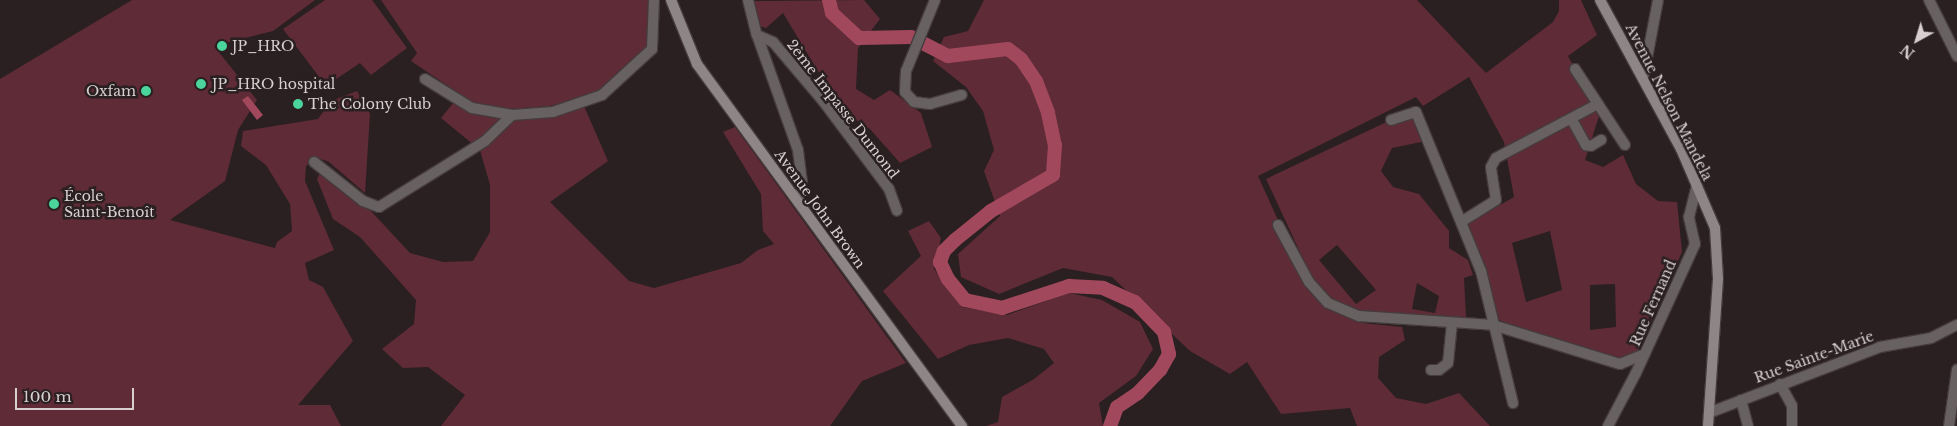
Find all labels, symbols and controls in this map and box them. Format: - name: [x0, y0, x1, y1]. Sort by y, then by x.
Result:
- north arrow: [1892, 15, 1942, 65]
- street label: Avenue Nelson Mandela: [1622, 21, 1716, 183]
- street label: 2ème Impasse Dumond: [784, 36, 902, 182]
- place label: JP_HRO: [232, 38, 294, 54]
- marker: JP_HRO: [216, 40, 228, 52]
- text: N: [1897, 41, 1918, 63]
- place label: JP_HRO hospital: [212, 76, 335, 92]
- marker: JP_HRO hospital: [194, 77, 208, 91]
- place label: Oxfam: [86, 83, 136, 99]
- marker: Oxfam: [140, 85, 152, 97]
- place label: The Colony Club: [308, 96, 432, 112]
- marker: The Colony Club: [292, 98, 304, 110]
- street label: Avenue John Brown: [771, 146, 869, 272]
- place label: École Saint-Benoît: [64, 188, 154, 220]
- marker: École Saint-Benoît: [48, 198, 60, 210]
- street label: Rue Fernand: [1627, 257, 1679, 349]
- street label: Rue Sainte-Marie: [1752, 328, 1876, 386]
- scale bar: [18, 378, 136, 410]
- text: 100 m: [23, 387, 72, 406]

